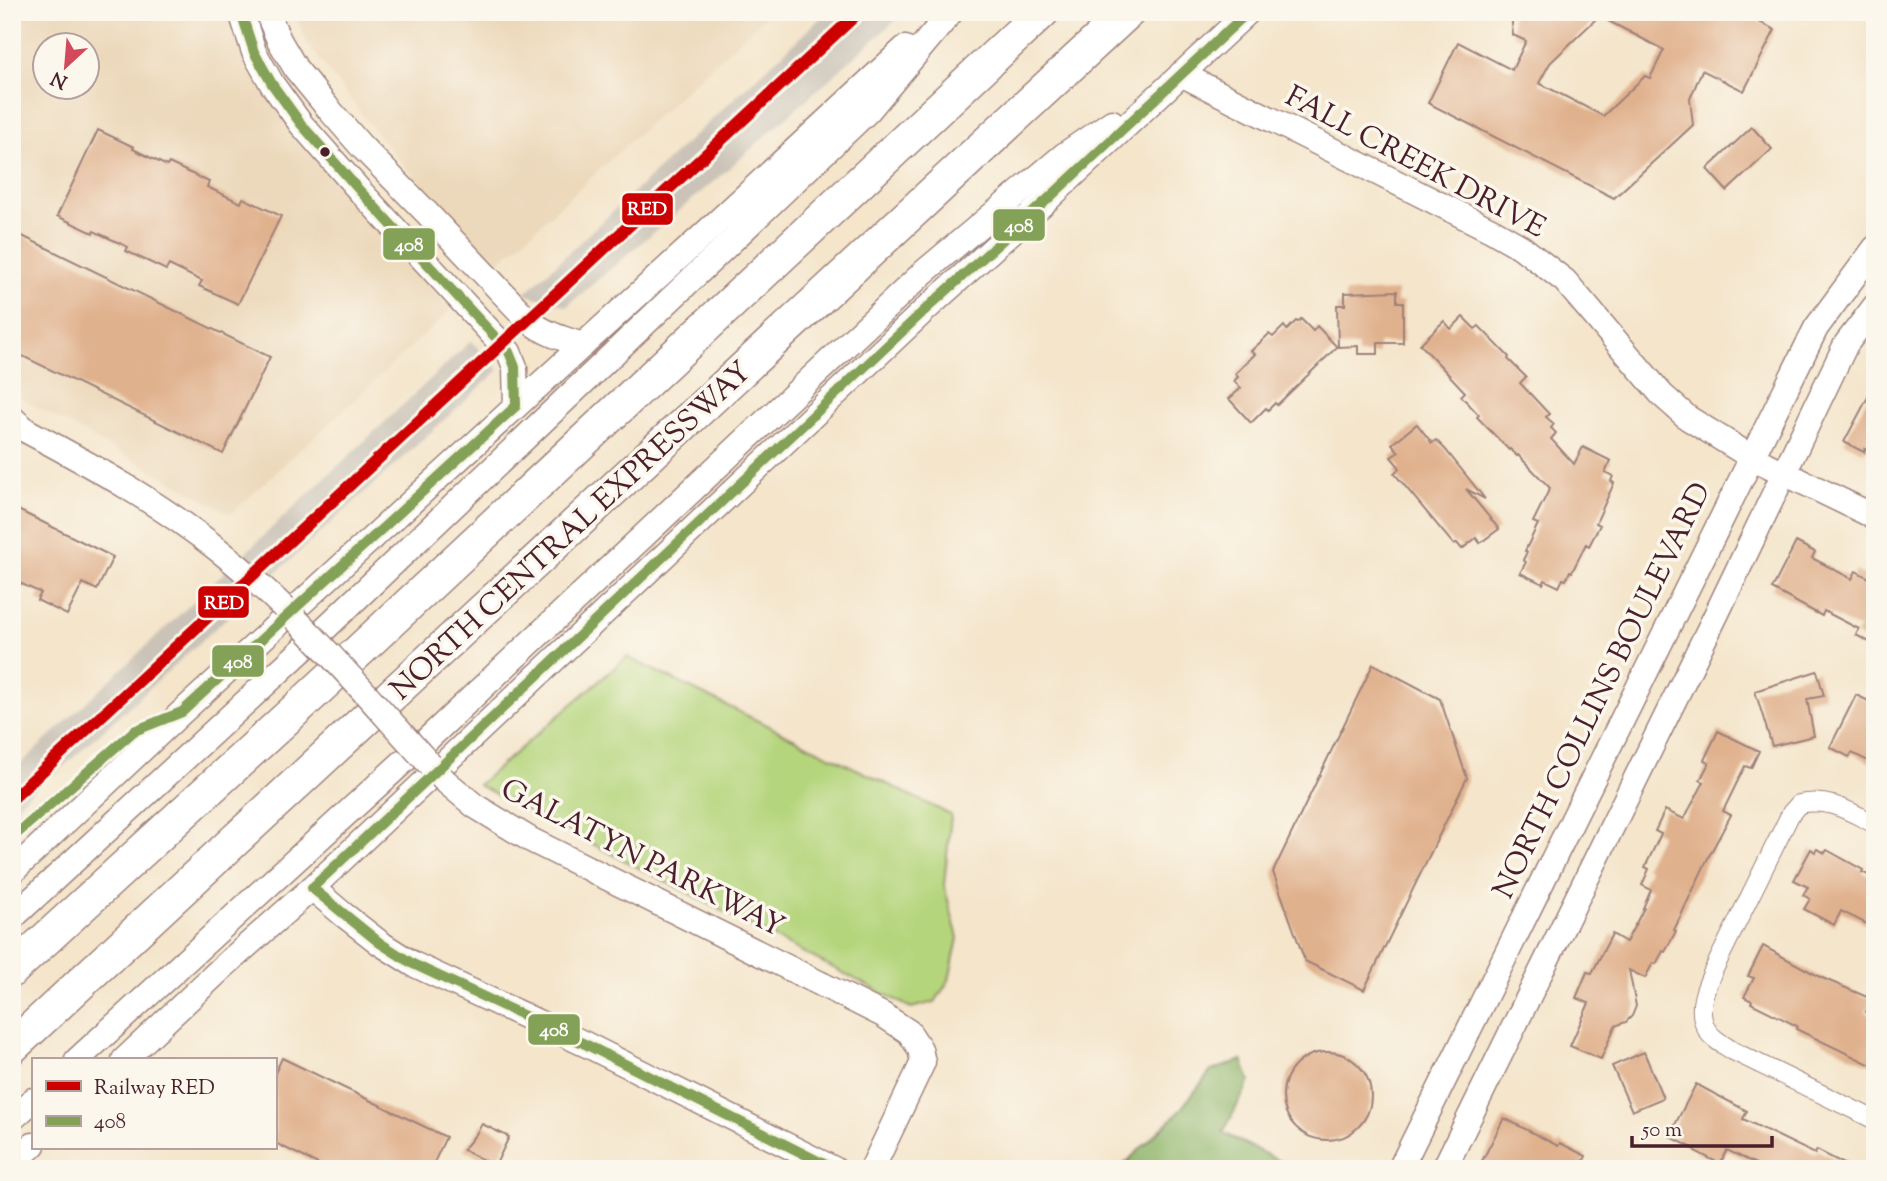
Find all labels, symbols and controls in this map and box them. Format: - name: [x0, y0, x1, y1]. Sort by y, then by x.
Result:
- north arrow: [32, 32, 102, 102]
- text: N: [47, 64, 72, 94]
- street label: FALL CREEK DRIVE: [1277, 76, 1553, 250]
- unlabelled marker: [318, 145, 332, 159]
- line badge: RED: [621, 192, 674, 226]
- text: RED: [627, 197, 667, 224]
- line badge: 408: [992, 208, 1046, 242]
- text: 408: [1004, 214, 1034, 241]
- line badge: 408: [382, 227, 436, 261]
- text: 408: [394, 233, 424, 260]
- street label: NORTH CENTRAL EXPRESSWAY: [381, 352, 762, 711]
- street label: NORTH COLLINS BOULEVARD: [1483, 476, 1723, 907]
- line badge: RED: [197, 585, 250, 619]
- text: RED: [204, 591, 244, 618]
- line badge: 408: [211, 644, 265, 678]
- text: 408: [223, 650, 253, 677]
- street label: GALATYN PARKWAY: [493, 769, 791, 949]
- line badge: 408: [527, 1013, 581, 1046]
- text: 408: [539, 1018, 569, 1045]
- legend: [32, 1058, 276, 1150]
- text: Railway RED: [94, 1074, 215, 1104]
- scale bar: [1632, 1104, 1772, 1148]
- text: 408: [94, 1108, 126, 1138]
- text: 50 m: [1641, 1116, 1682, 1146]

